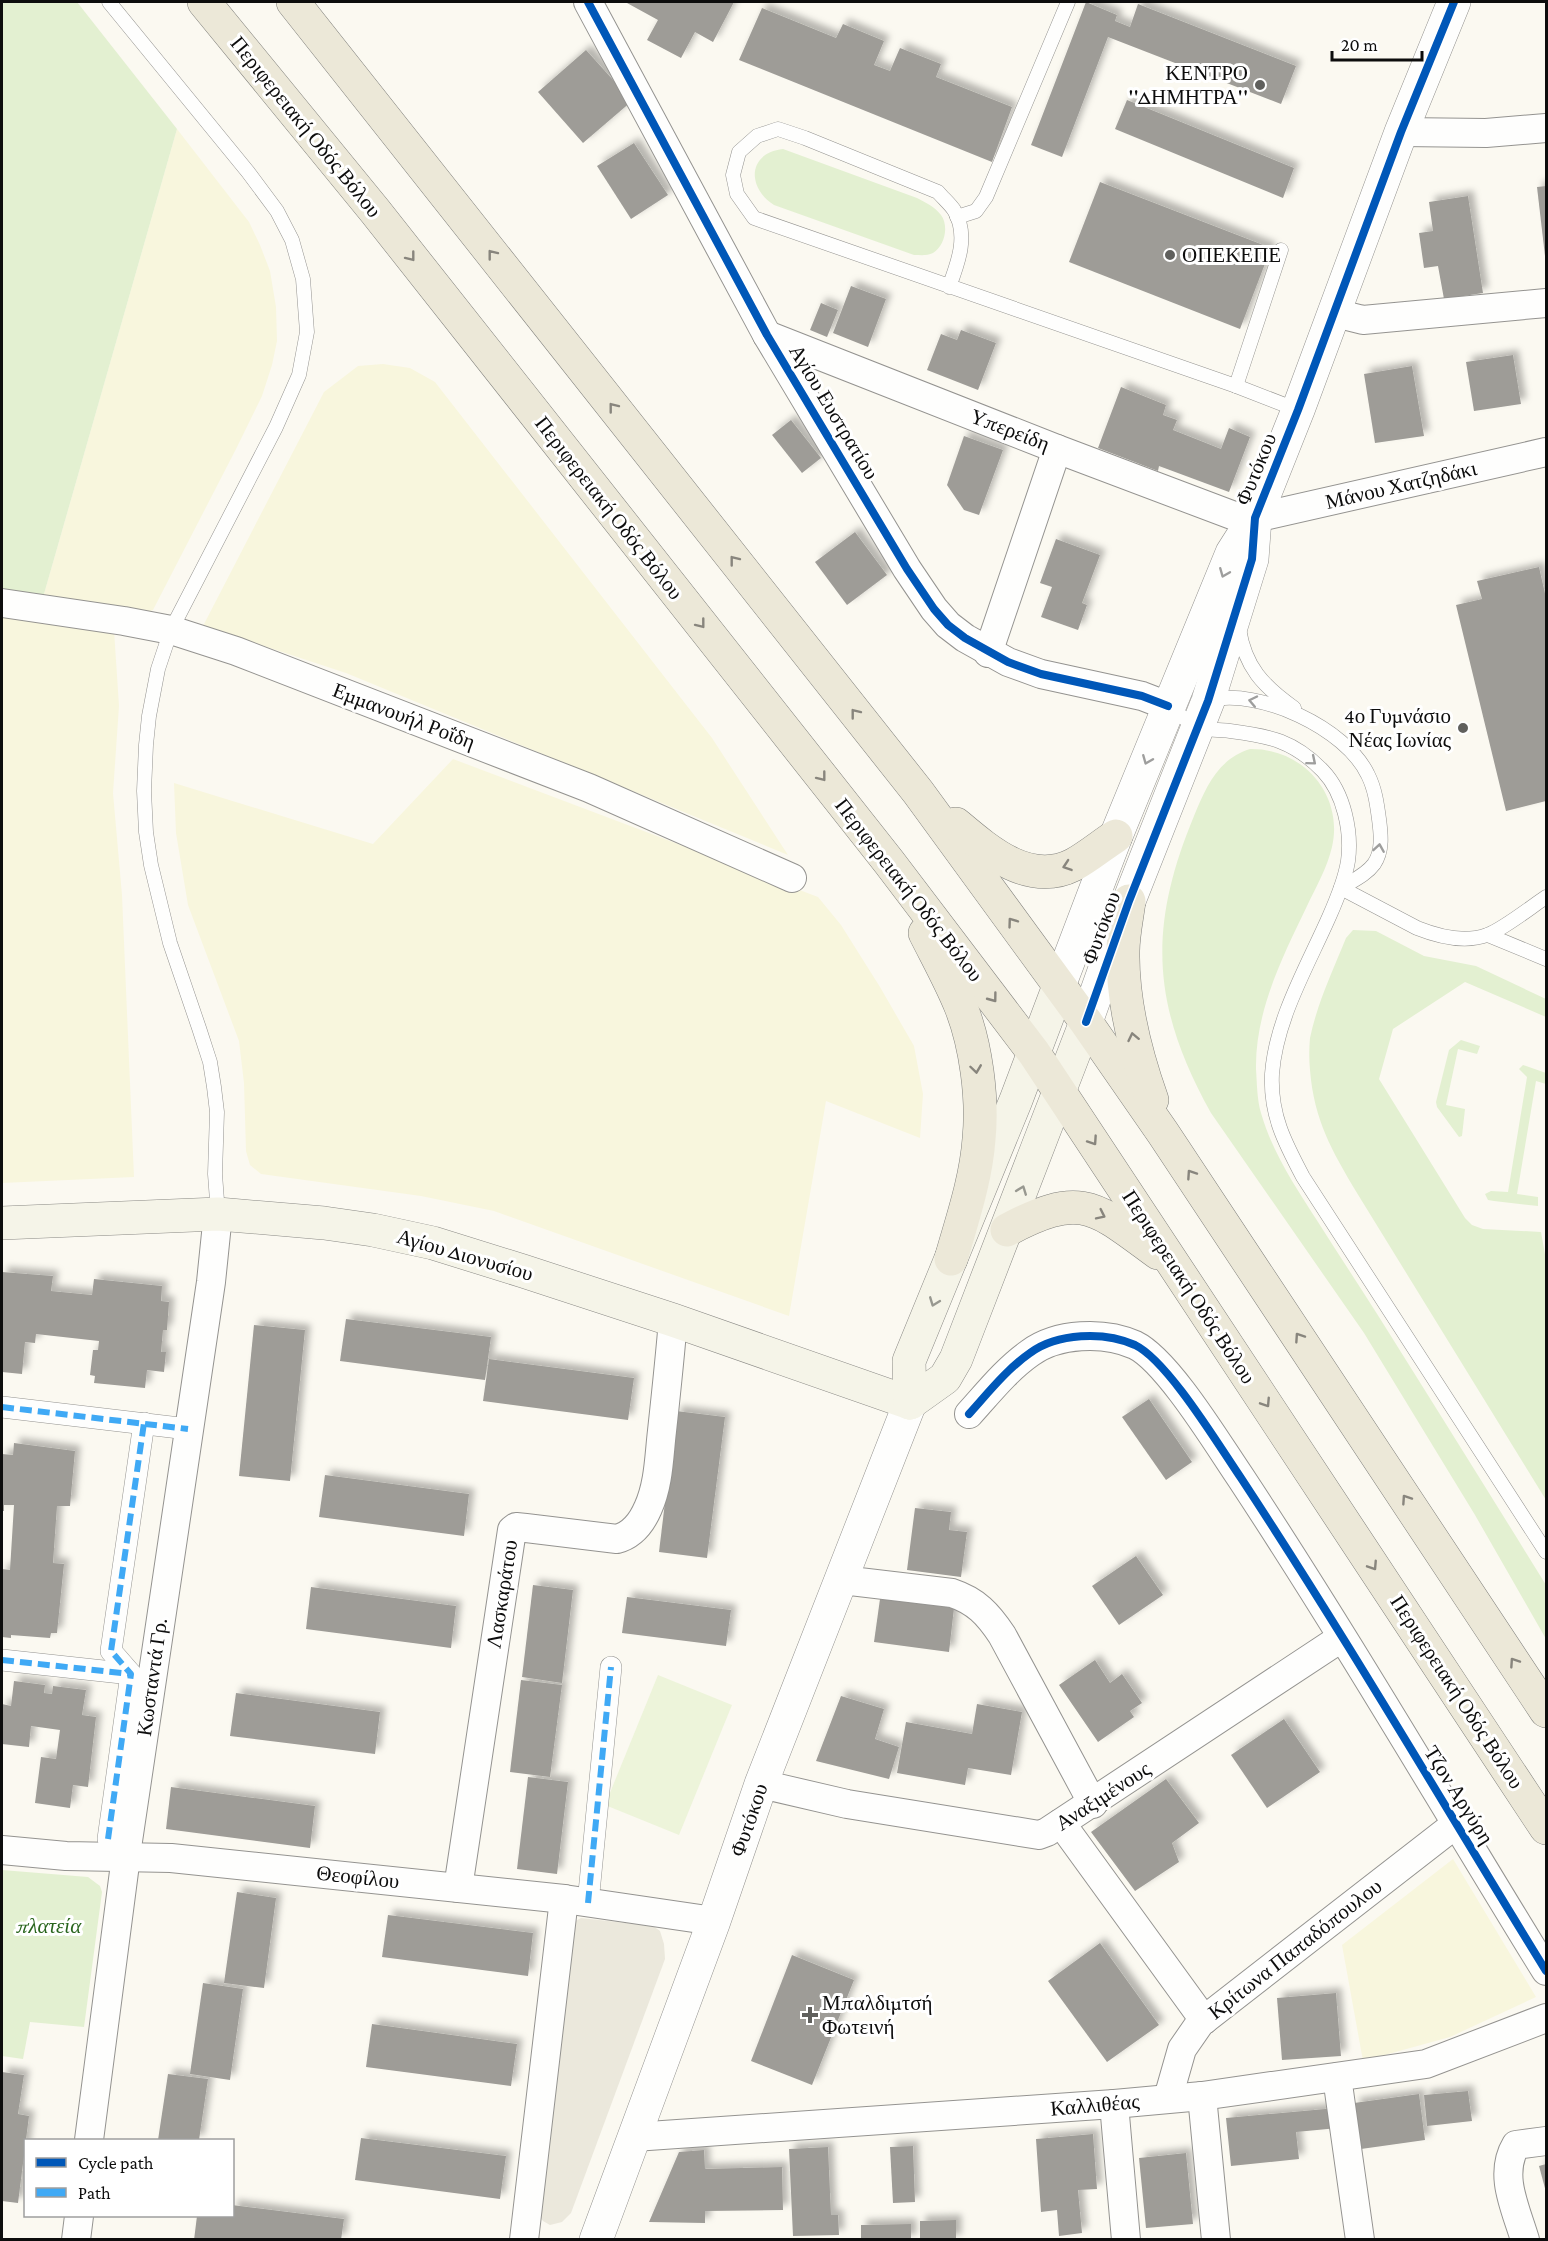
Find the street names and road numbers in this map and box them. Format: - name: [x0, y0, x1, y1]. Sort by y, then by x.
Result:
- street label: Περιφερειακή Οδός Βόλου: [226, 32, 386, 222]
- street label: Αγίου Ευστρατίου: [784, 340, 884, 484]
- street label: Υπερείδη: [967, 404, 1053, 456]
- street label: Περιφερειακή Οδός Βόλου: [530, 412, 688, 604]
- street label: Φυτόκου: [1231, 429, 1281, 509]
- street label: Μάνου Χατζηδάκι: [1323, 456, 1479, 514]
- street label: Εμμανουήλ Ροΐδη: [329, 678, 479, 754]
- street label: Περιφερειακή Οδός Βόλου: [830, 794, 988, 986]
- street label: Φυτόκου: [1077, 888, 1125, 968]
- street label: Περιφερειακή Οδός Βόλου: [1117, 1186, 1261, 1388]
- street label: Αγίου Διονυσίου: [394, 1224, 536, 1286]
- street label: Λασκαράτου: [482, 1538, 522, 1650]
- street label: Περιφερειακή Οδός Βόλου: [1385, 1591, 1529, 1793]
- street label: Κωσταντά Γρ.: [132, 1616, 172, 1738]
- street label: Τζον Αργύρη: [1419, 1741, 1499, 1849]
- street label: Αναξιμένους: [1051, 1756, 1155, 1835]
- street label: Φυτόκου: [725, 1780, 773, 1860]
- street label: Θεοφίλου: [315, 1861, 401, 1893]
- street label: Κρίτωνα Παπαδόπουλου: [1203, 1874, 1387, 2024]
- street label: Καλλιθέας: [1049, 2089, 1141, 2121]

